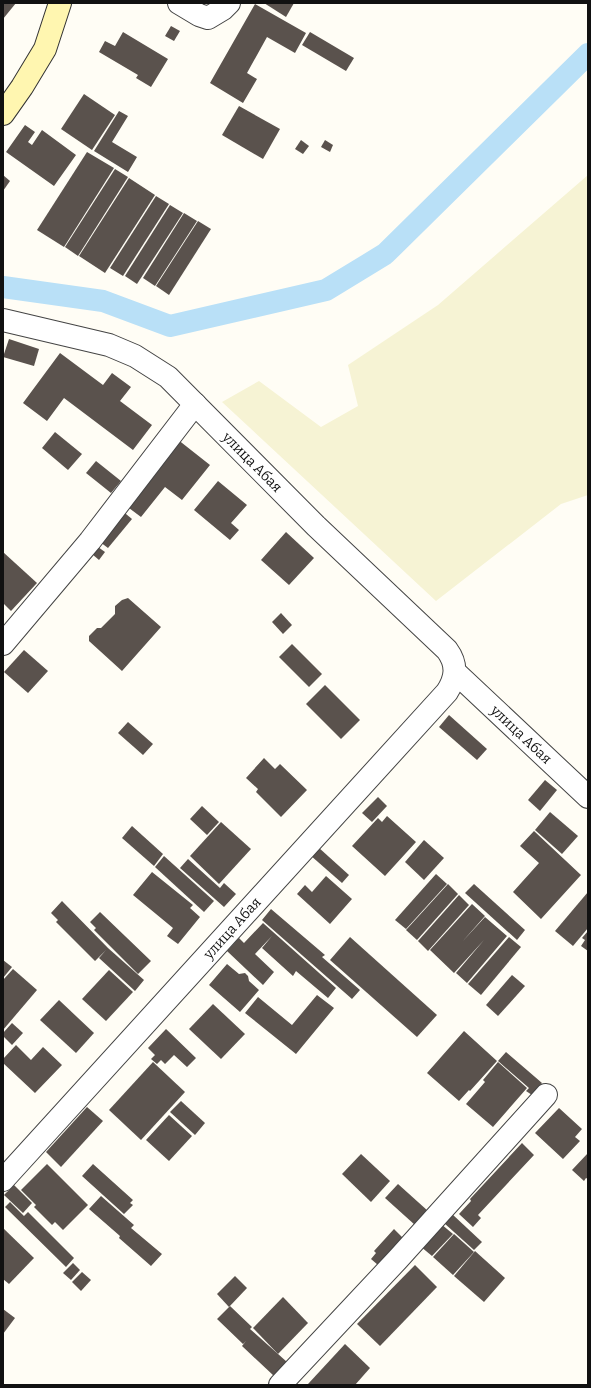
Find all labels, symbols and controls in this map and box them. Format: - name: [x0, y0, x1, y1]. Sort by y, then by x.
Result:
- street label: улица Абая: [218, 428, 286, 496]
- street label: улица Абая: [486, 701, 555, 768]
- street label: улица Абая: [200, 894, 265, 963]

